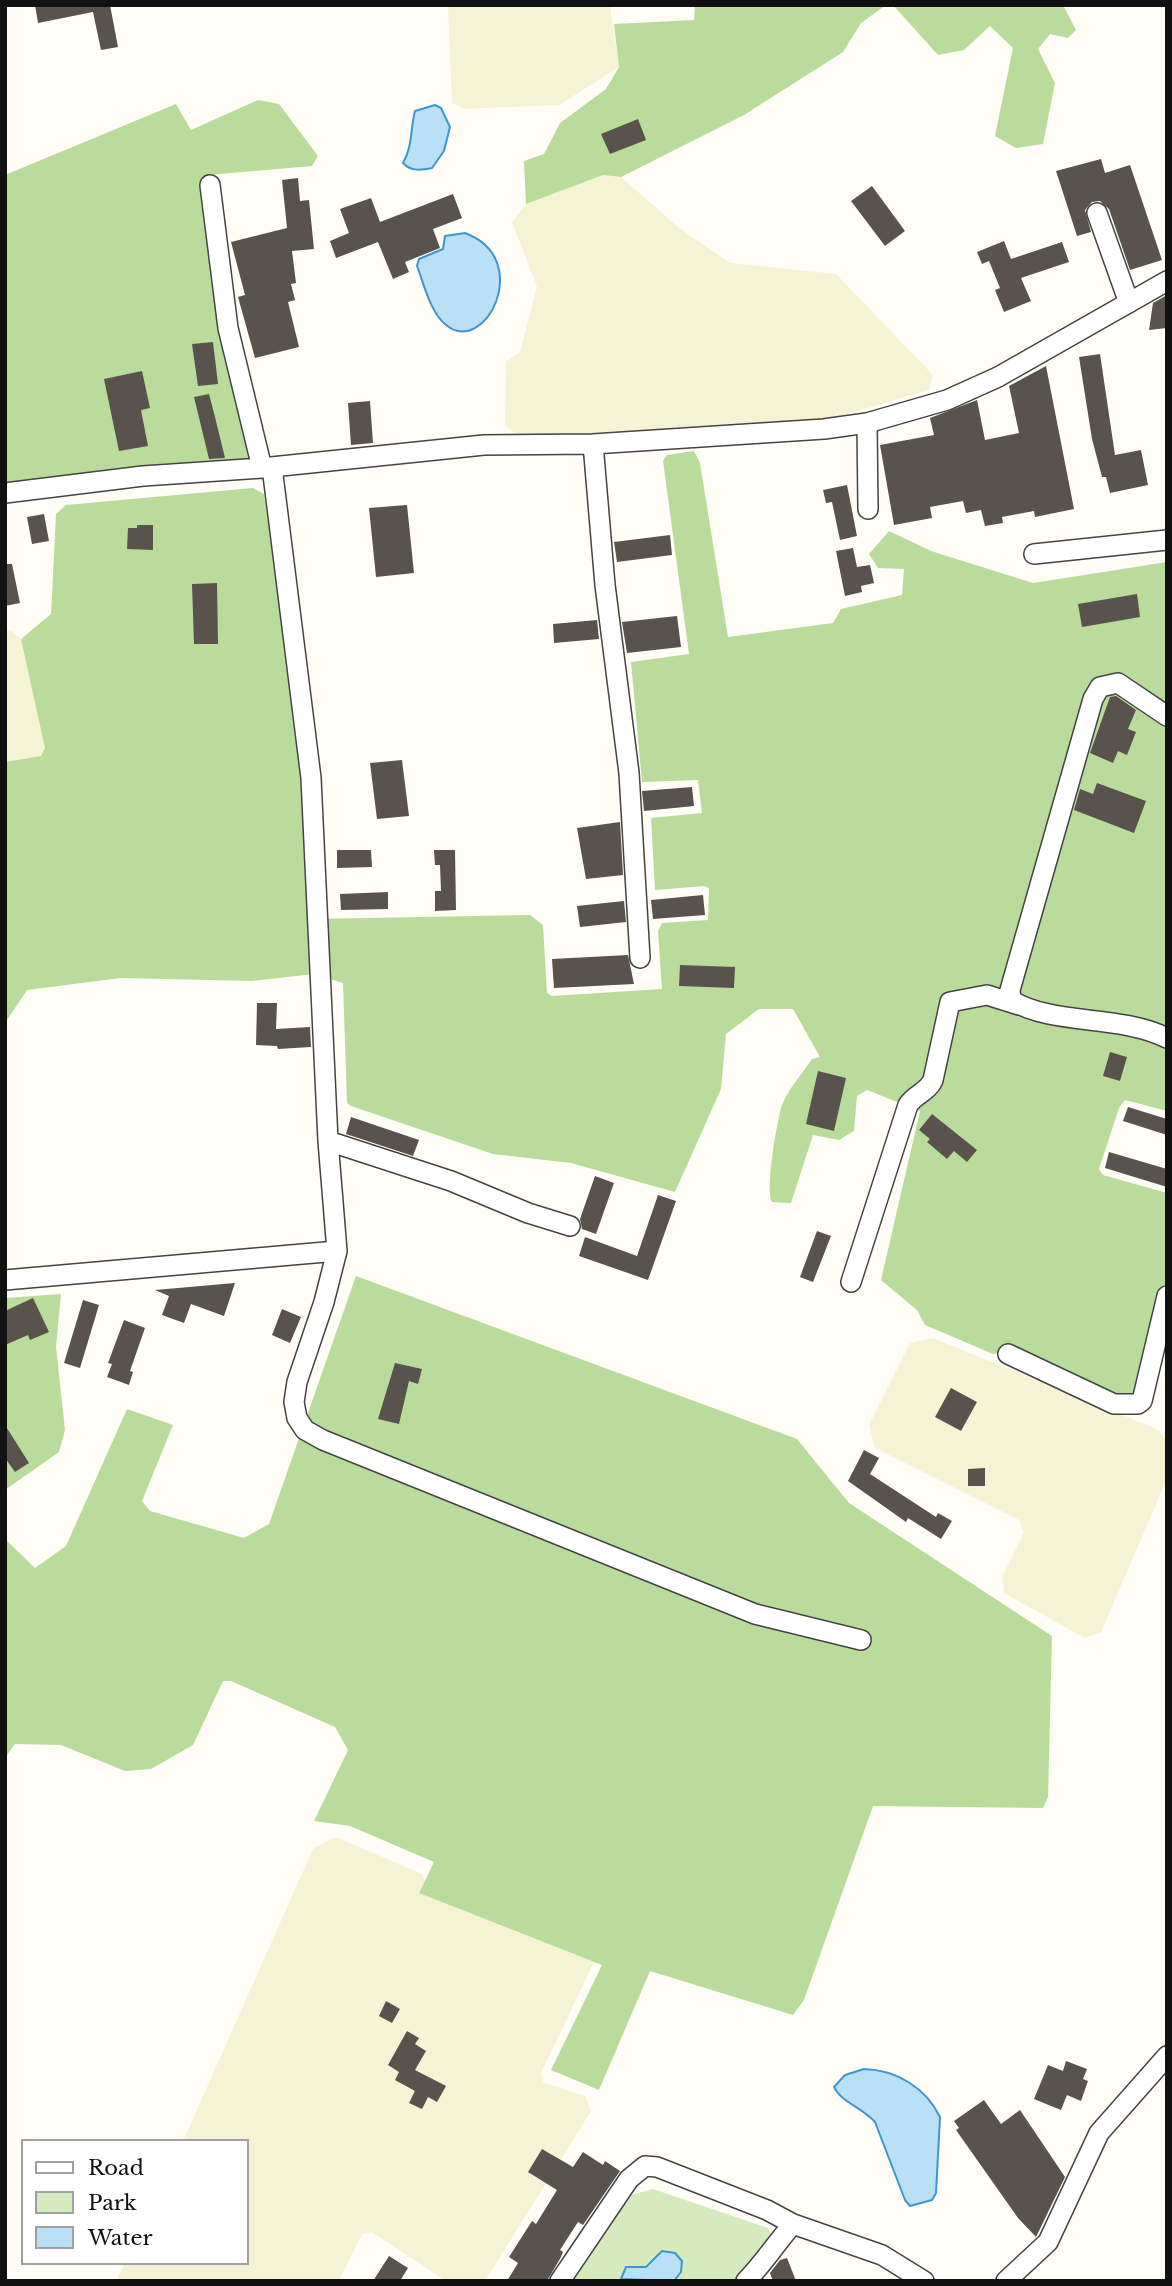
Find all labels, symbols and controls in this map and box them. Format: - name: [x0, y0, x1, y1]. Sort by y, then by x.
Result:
- legend: [21, 2139, 248, 2265]
- text: Road: [88, 2155, 144, 2181]
- text: Park: [88, 2190, 137, 2216]
- text: Water: [88, 2225, 152, 2251]

